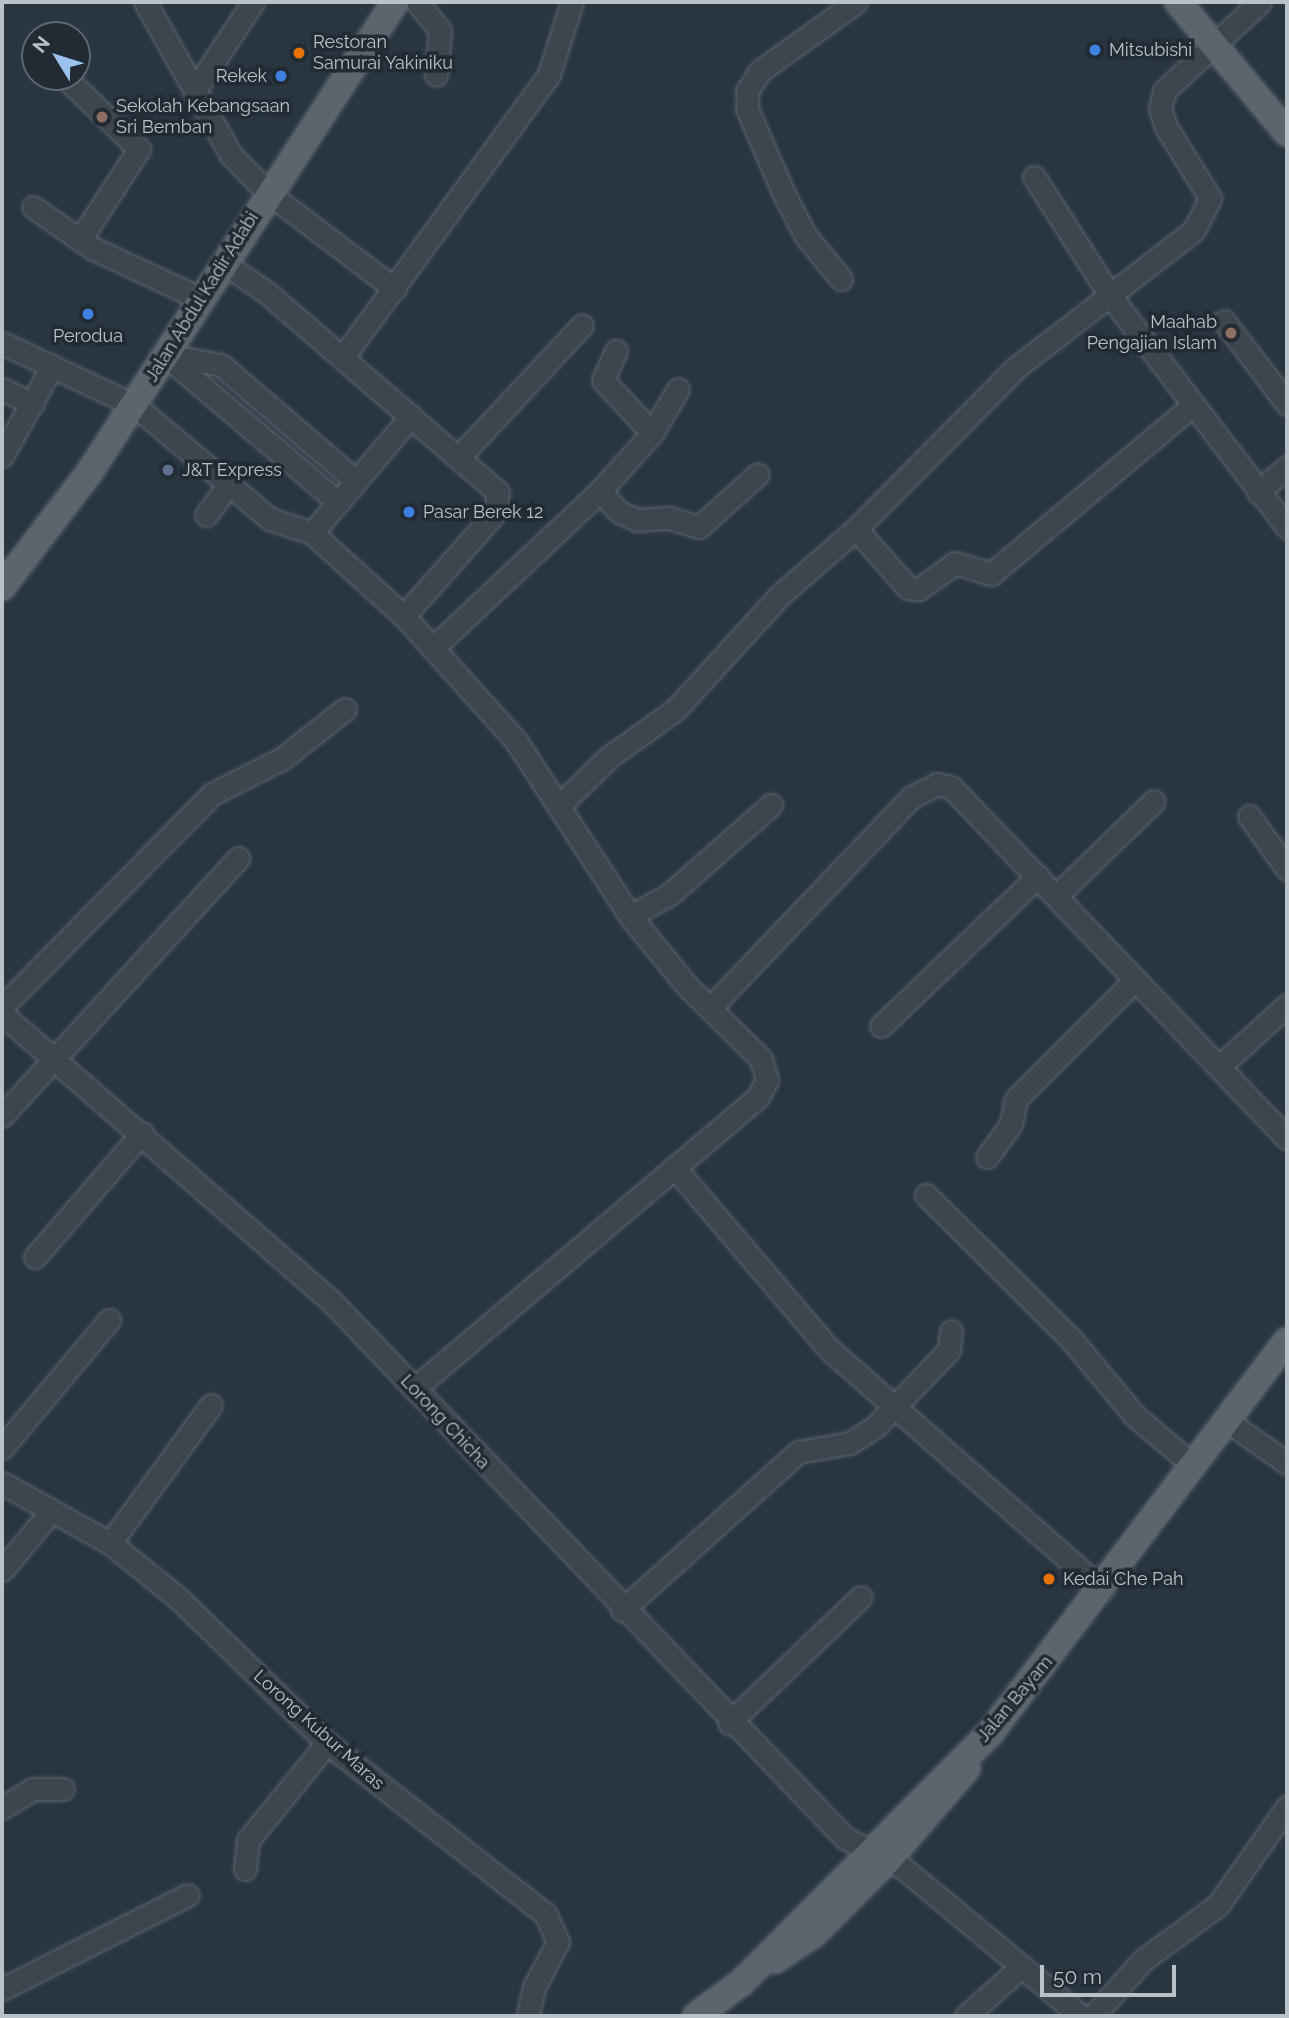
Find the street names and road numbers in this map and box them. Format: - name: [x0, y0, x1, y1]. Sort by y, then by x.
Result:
- street label: Jalan Abdul Kadir Adabi: [140, 207, 264, 387]
- street label: Lorong Chicha: [396, 1370, 494, 1474]
- street label: Jalan Bayam: [973, 1652, 1057, 1746]
- street label: Lorong Kubur Maras: [249, 1665, 389, 1795]

